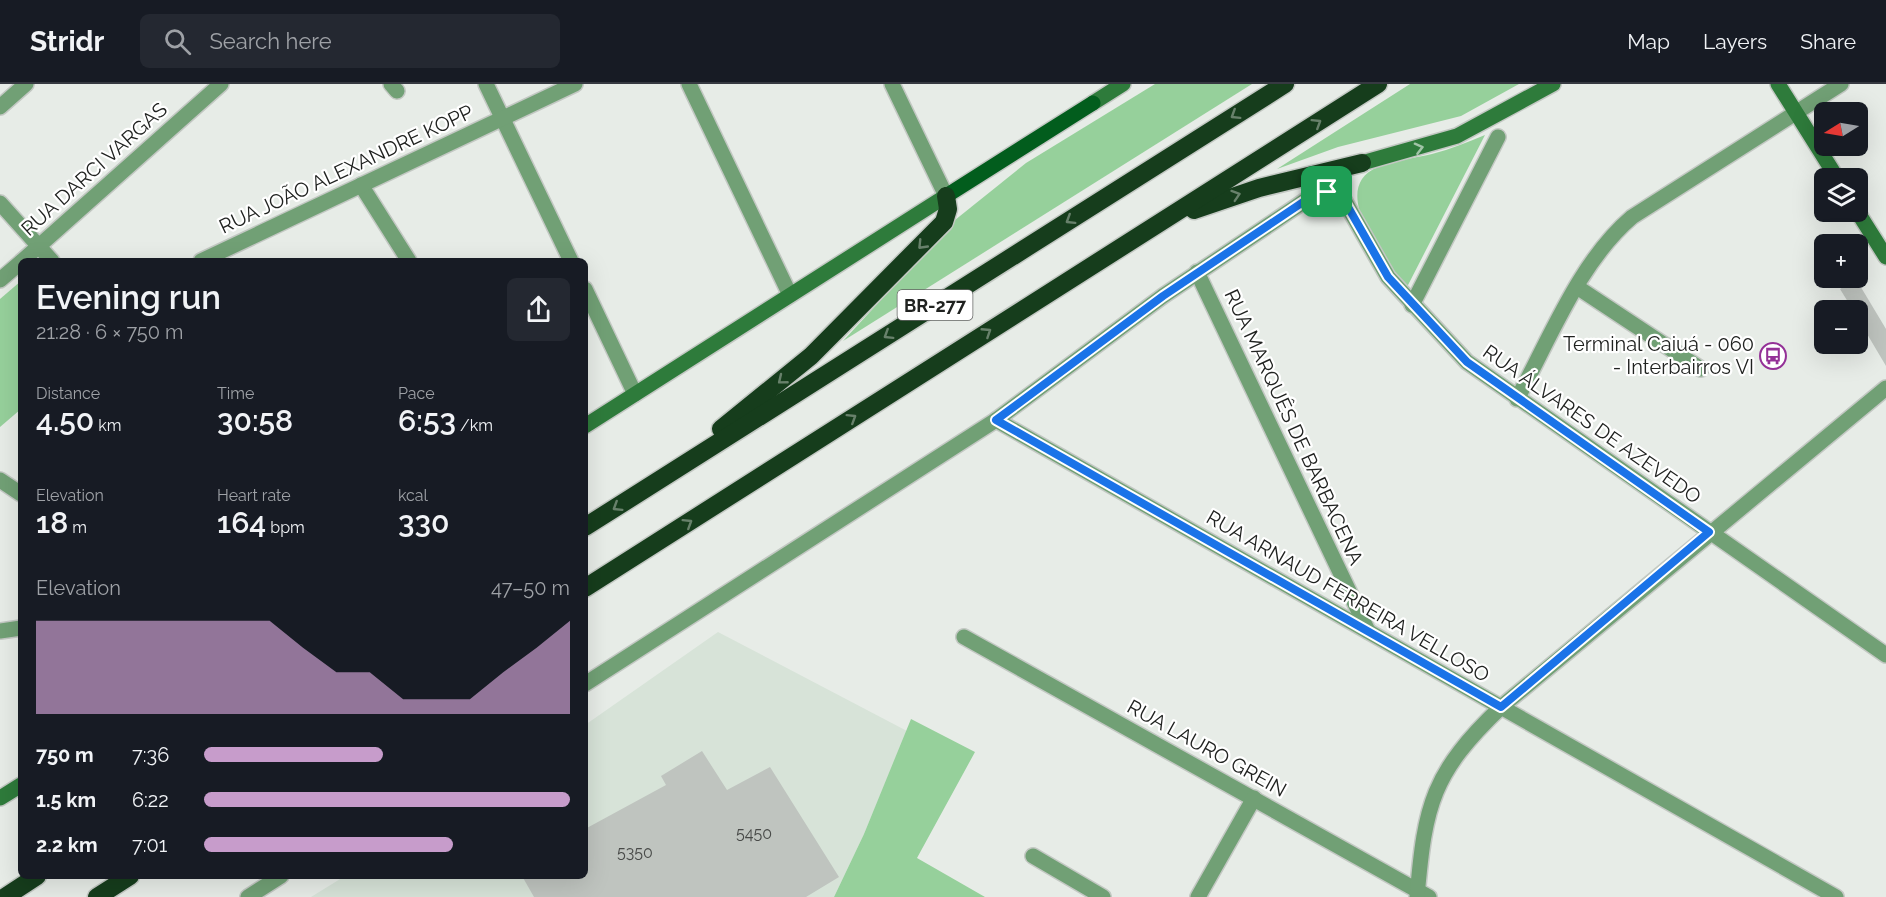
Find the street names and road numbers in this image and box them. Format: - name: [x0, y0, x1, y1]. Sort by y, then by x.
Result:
- street label: RUA DARCI VARGAS: [16, 97, 172, 241]
- street label: RUA JOÃO ALEXANDRE KOPP: [215, 100, 477, 238]
- street label: RUA MARQUÊS DE BARBACENA: [1219, 285, 1369, 569]
- road number: BR-277: [898, 290, 972, 320]
- street label: RUA ÁLVARES DE AZEVEDO: [1478, 339, 1706, 509]
- street label: RUA ARNAUD FERREIRA VELLOSO: [1202, 505, 1494, 687]
- street label: RUA LAURO GREIN: [1123, 694, 1291, 802]

